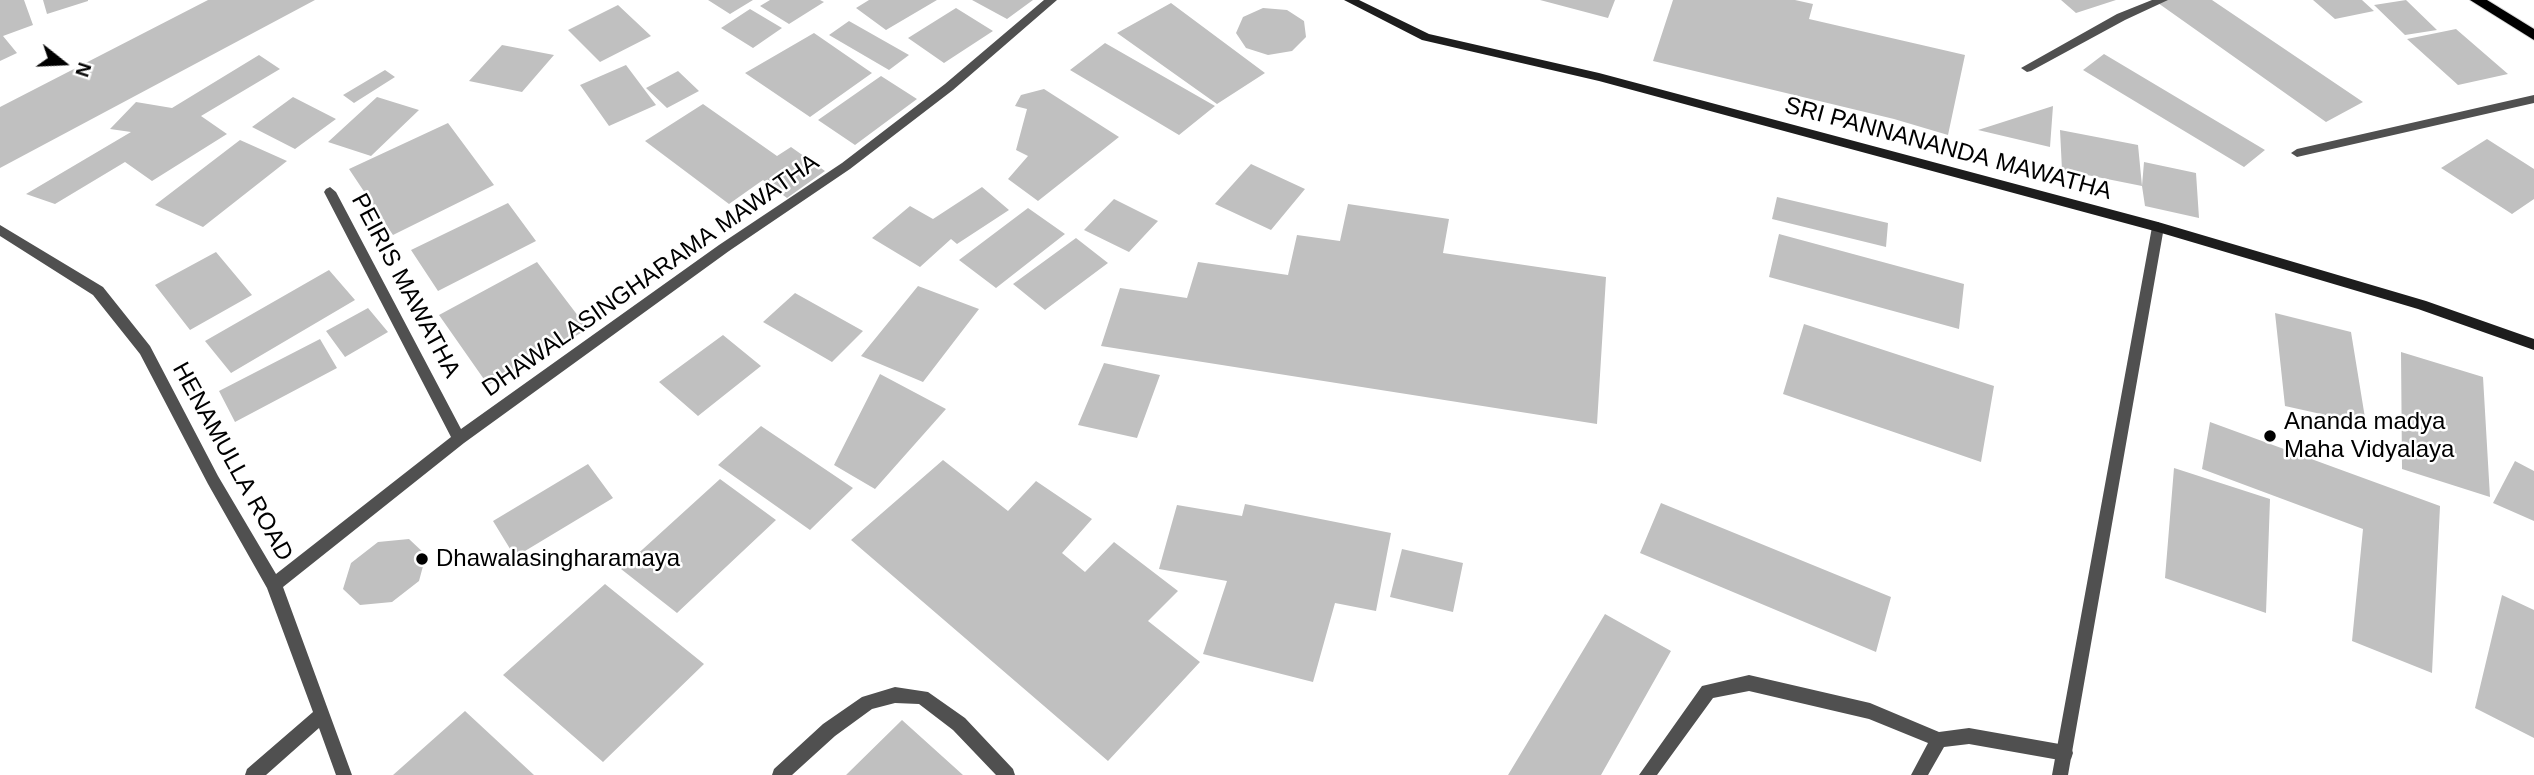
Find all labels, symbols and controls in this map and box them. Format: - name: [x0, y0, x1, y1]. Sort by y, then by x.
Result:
- north arrow: [28, 28, 98, 98]
- text: N: [71, 60, 96, 79]
- street label: SRI PANNANANDA MAWATHA: [1781, 91, 2115, 207]
- street label: DHAWALASINGHARAMA MAWATHA: [477, 148, 825, 404]
- street label: PEIRIS MAWATHA: [344, 189, 466, 383]
- street label: HENAMULLA ROAD: [165, 358, 299, 566]
- place label: Ananda madya Maha Vidyalaya: [2284, 408, 2454, 464]
- marker: Ananda madya Maha Vidyalaya: [2262, 428, 2278, 444]
- place label: Dhawalasingharamaya: [436, 545, 680, 573]
- marker: Dhawalasingharamaya: [414, 551, 430, 567]

